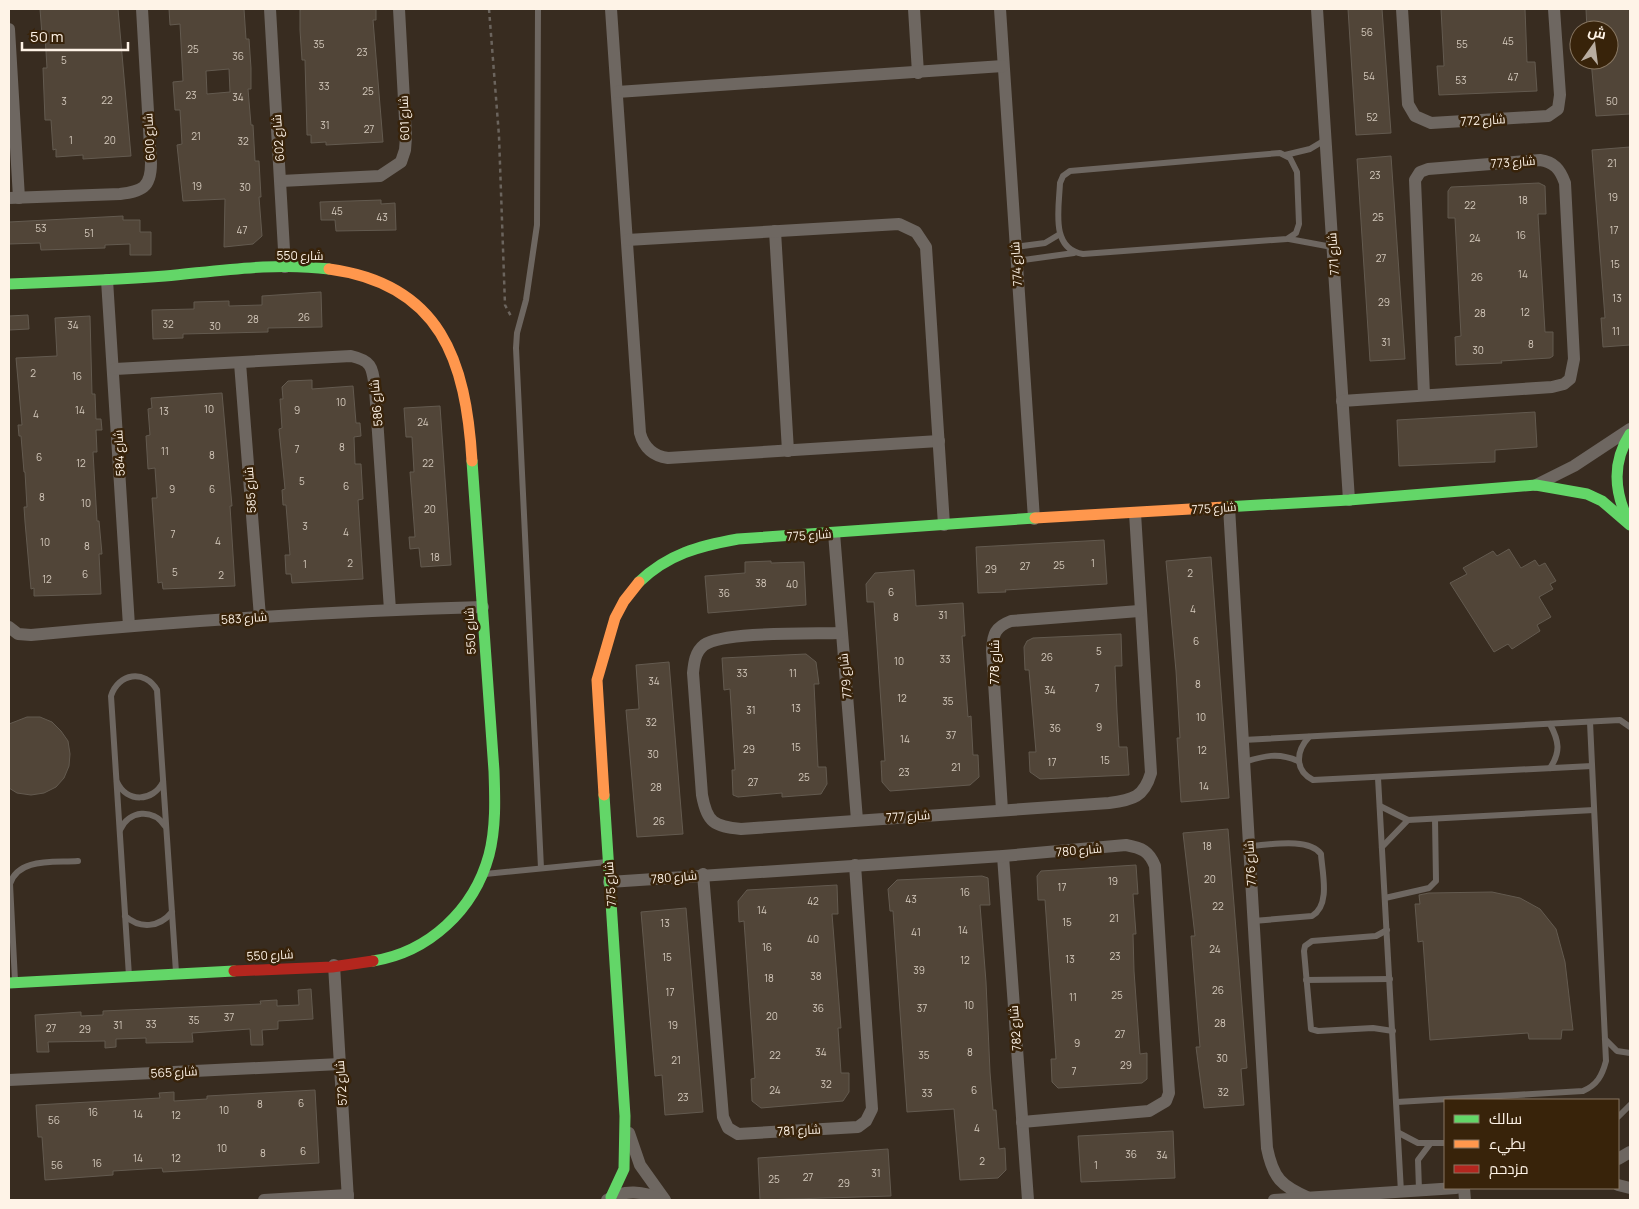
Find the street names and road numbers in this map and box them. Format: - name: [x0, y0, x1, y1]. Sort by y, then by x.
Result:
- street label: شارع 601: [395, 95, 413, 141]
- street label: شارع 772: [1460, 110, 1506, 130]
- street label: شارع 600: [139, 113, 159, 161]
- street label: شارع 602: [268, 114, 288, 162]
- street label: شارع 773: [1490, 152, 1536, 172]
- street label: شارع 771: [1323, 232, 1343, 276]
- street label: شارع 774: [1006, 241, 1026, 287]
- street label: شارع 550: [277, 247, 323, 264]
- street label: شارع 586: [365, 379, 387, 427]
- street label: شارع 584: [109, 429, 129, 477]
- street label: شارع 585: [240, 466, 260, 514]
- street label: شارع 775: [1191, 498, 1237, 518]
- street label: شارع 775: [786, 525, 832, 545]
- street label: شارع 550: [460, 607, 480, 655]
- street label: شارع 583: [220, 608, 268, 628]
- street label: شارع 778: [986, 639, 1003, 685]
- street label: شارع 779: [835, 653, 855, 699]
- street label: شارع 777: [885, 806, 931, 826]
- street label: شارع 780: [1055, 840, 1103, 860]
- street label: شارع 776: [1240, 840, 1260, 886]
- street label: شارع 775: [600, 861, 620, 907]
- street label: شارع 780: [650, 867, 698, 887]
- street label: شارع 550: [246, 945, 294, 965]
- street label: شارع 782: [1005, 1005, 1025, 1051]
- street label: شارع 572: [331, 1060, 351, 1106]
- street label: شارع 565: [150, 1062, 198, 1082]
- street label: شارع 781: [777, 1120, 821, 1140]

